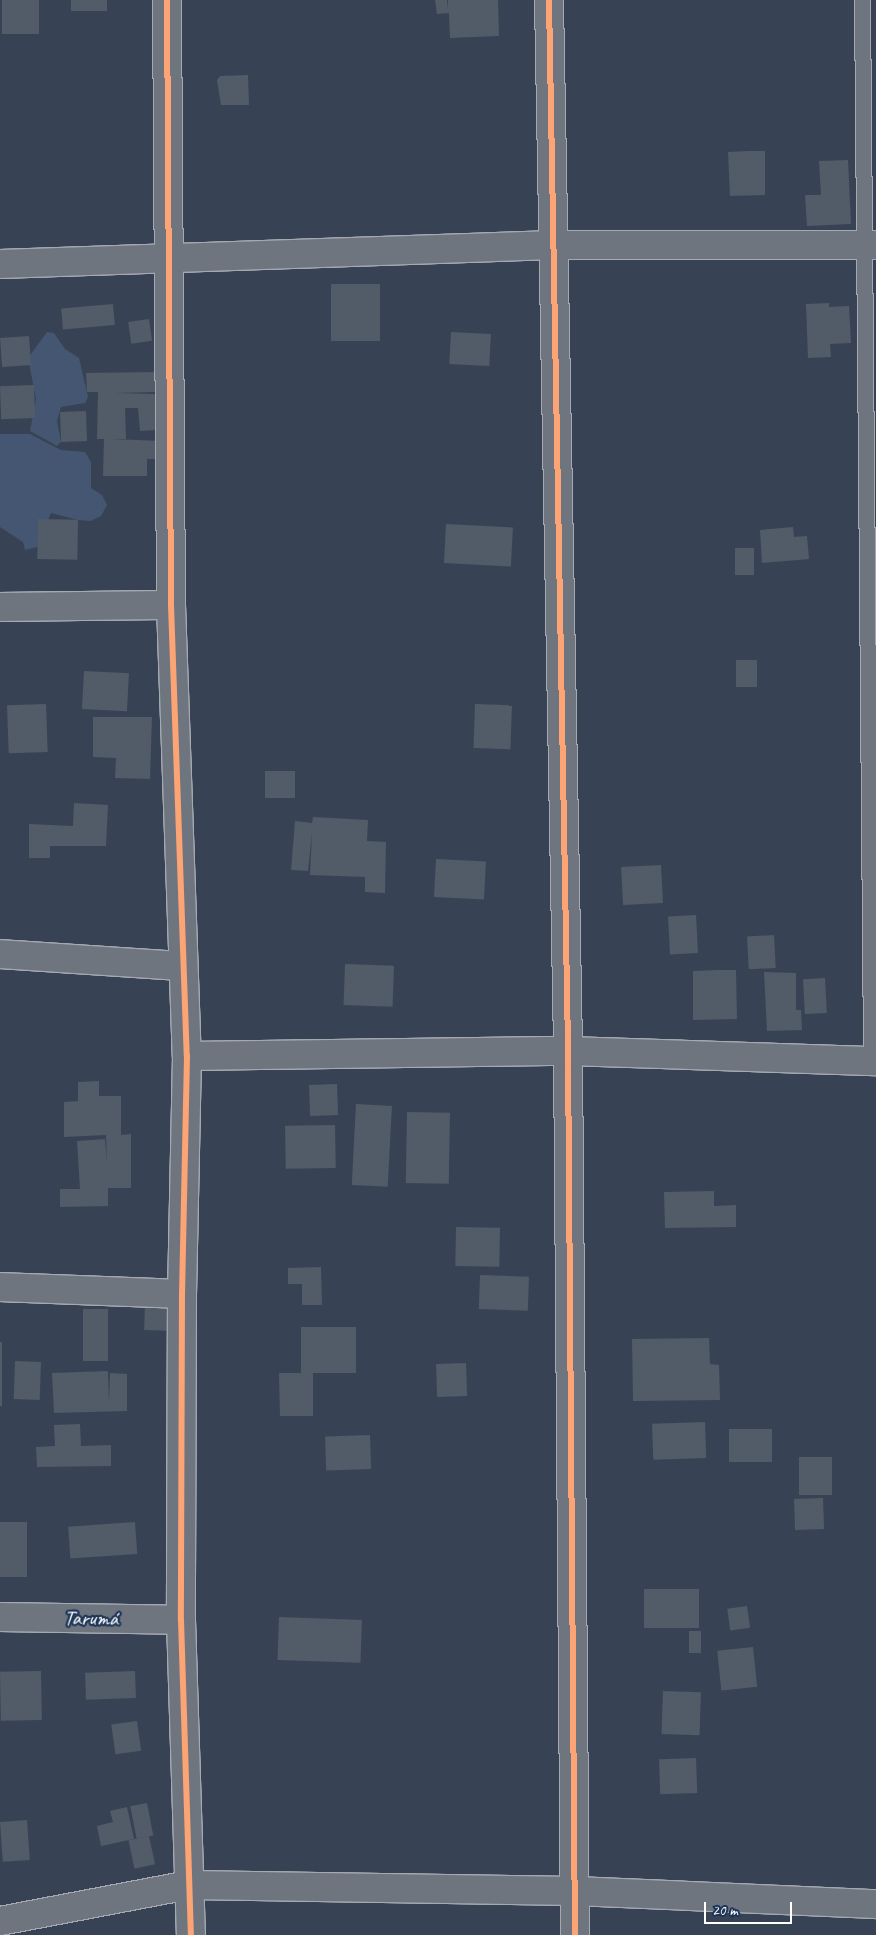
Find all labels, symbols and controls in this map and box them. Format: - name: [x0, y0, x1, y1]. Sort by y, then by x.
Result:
- street label: Tarumá: [64, 1605, 118, 1631]
- scale bar: [706, 1892, 794, 1924]
- text: 20 m: [712, 1901, 738, 1920]

